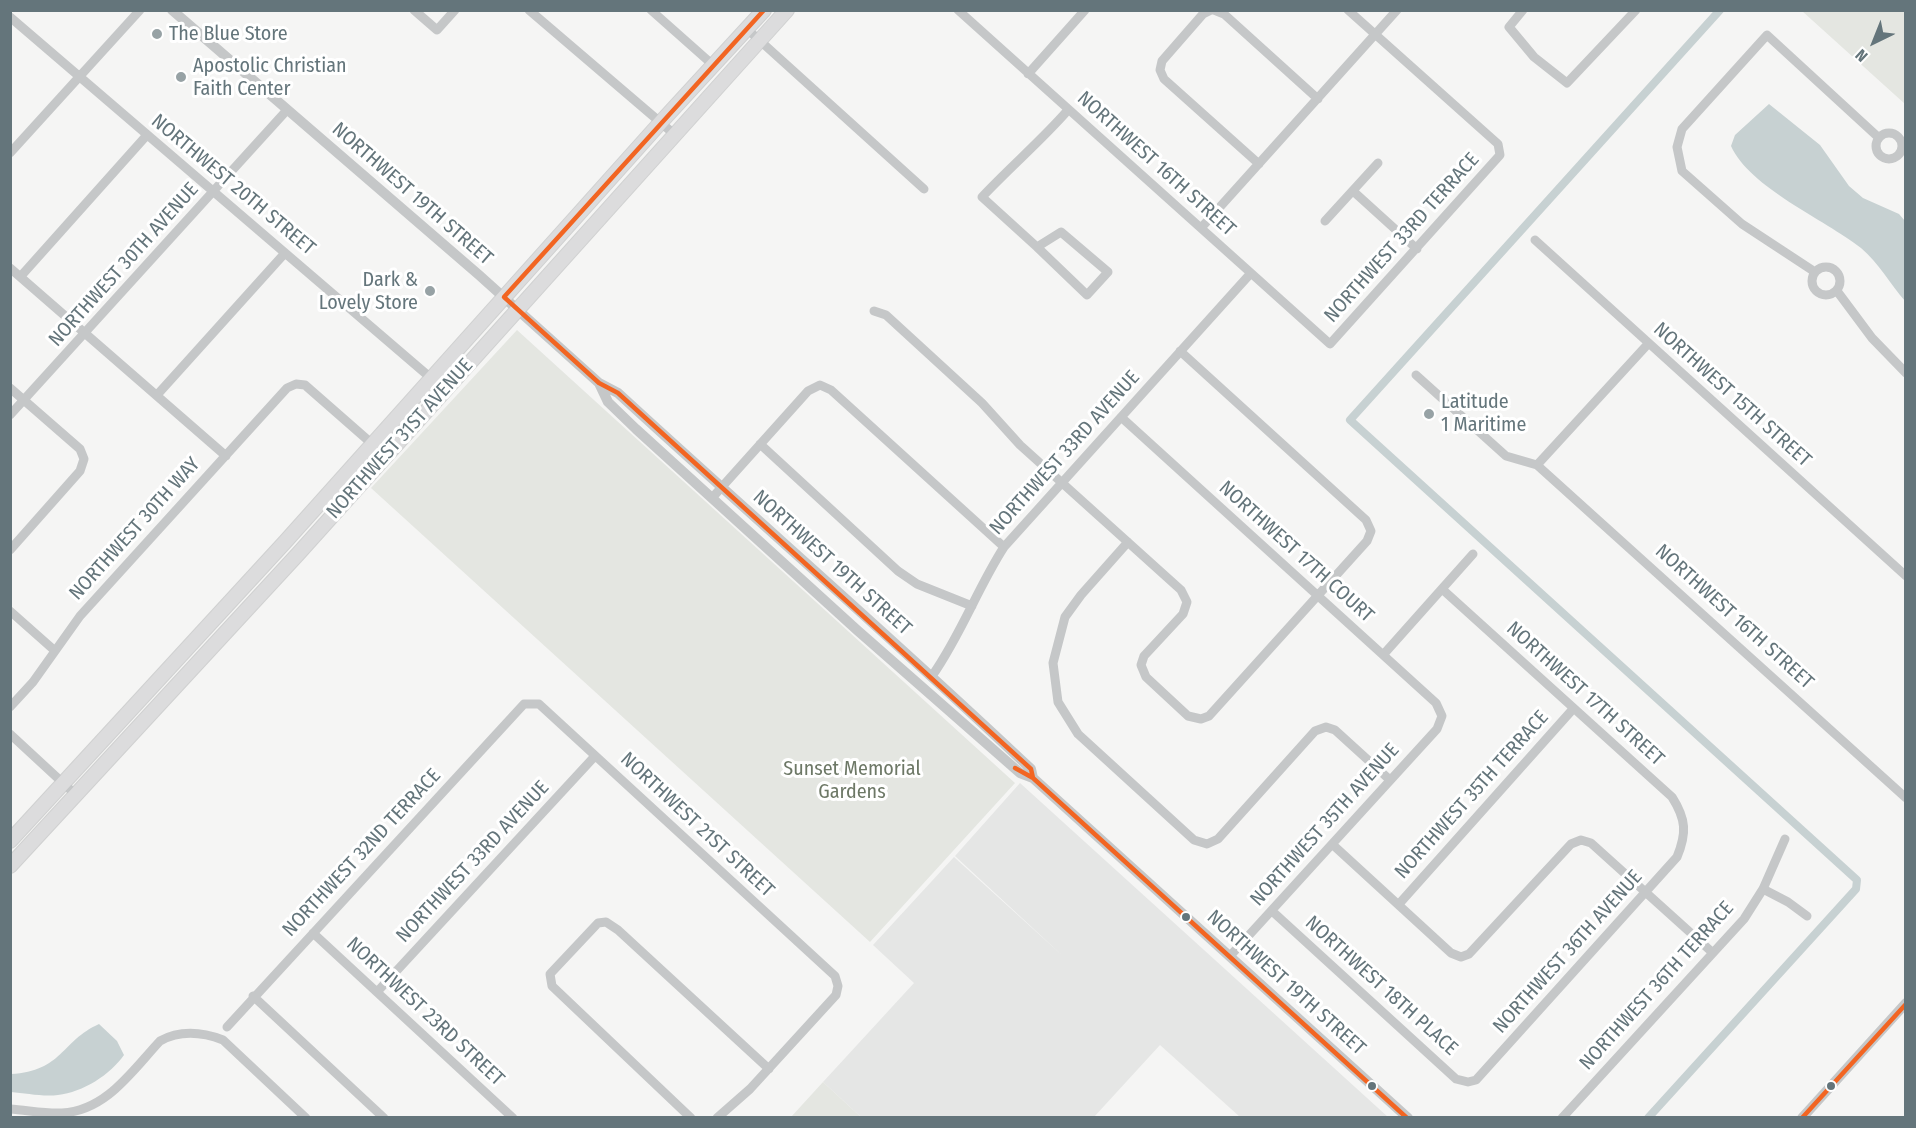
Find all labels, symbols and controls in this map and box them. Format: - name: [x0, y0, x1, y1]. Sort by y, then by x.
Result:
- north arrow: [1844, 12, 1904, 72]
- place label: The Blue Store: [169, 22, 288, 46]
- marker: The Blue Store: [150, 27, 164, 41]
- text: N: [1851, 45, 1871, 66]
- place label: Apostolic Christian Faith Center: [193, 54, 347, 101]
- marker: Apostolic Christian Faith Center: [174, 70, 188, 84]
- street label: NORTHWEST 16TH STREET: [1072, 87, 1240, 241]
- street label: NORTHWEST 20TH STREET: [146, 109, 320, 261]
- street label: NORTHWEST 19TH STREET: [327, 118, 497, 270]
- street label: NORTHWEST 33RD TERRACE: [1320, 148, 1484, 328]
- street label: NORTHWEST 30TH AVENUE: [44, 178, 204, 352]
- place label: Dark & Lovely Store: [319, 268, 418, 315]
- marker: Dark & Lovely Store: [423, 284, 437, 298]
- street label: NORTHWEST 15TH STREET: [1648, 318, 1816, 472]
- street label: NORTHWEST 31ST AVENUE: [322, 354, 478, 524]
- street label: NORTHWEST 33RD AVENUE: [985, 366, 1145, 540]
- place label: Latitude 1 Maritime: [1441, 390, 1526, 437]
- marker: Latitude 1 Maritime: [1422, 407, 1436, 421]
- street label: NORTHWEST 30TH WAY: [65, 453, 205, 605]
- street label: NORTHWEST 17TH COURT: [1214, 476, 1378, 628]
- street label: NORTHWEST 19TH STREET: [748, 485, 916, 641]
- street label: NORTHWEST 16TH STREET: [1650, 540, 1818, 694]
- street label: NORTHWEST 17TH STREET: [1501, 617, 1669, 771]
- street label: NORTHWEST 35TH TERRACE: [1390, 706, 1554, 884]
- street label: NORTHWEST 35TH AVENUE: [1246, 739, 1404, 911]
- street label: NORTHWEST 21ST STREET: [615, 748, 779, 902]
- park label: Sunset Memorial Gardens: [783, 757, 921, 804]
- street label: NORTHWEST 32ND TERRACE: [278, 764, 446, 942]
- street label: NORTHWEST 33RD AVENUE: [392, 776, 554, 948]
- street label: NORTHWEST 36TH AVENUE: [1488, 865, 1648, 1039]
- street label: NORTHWEST 36TH TERRACE: [1575, 897, 1739, 1075]
- street label: NORTHWEST 19TH STREET: [1202, 905, 1370, 1061]
- unlabelled marker: [1180, 911, 1192, 923]
- street label: NORTHWEST 18TH PLACE: [1300, 911, 1462, 1061]
- street label: NORTHWEST 23RD STREET: [341, 933, 509, 1091]
- unlabelled marker: [1366, 1080, 1378, 1092]
- unlabelled marker: [1825, 1080, 1837, 1092]

